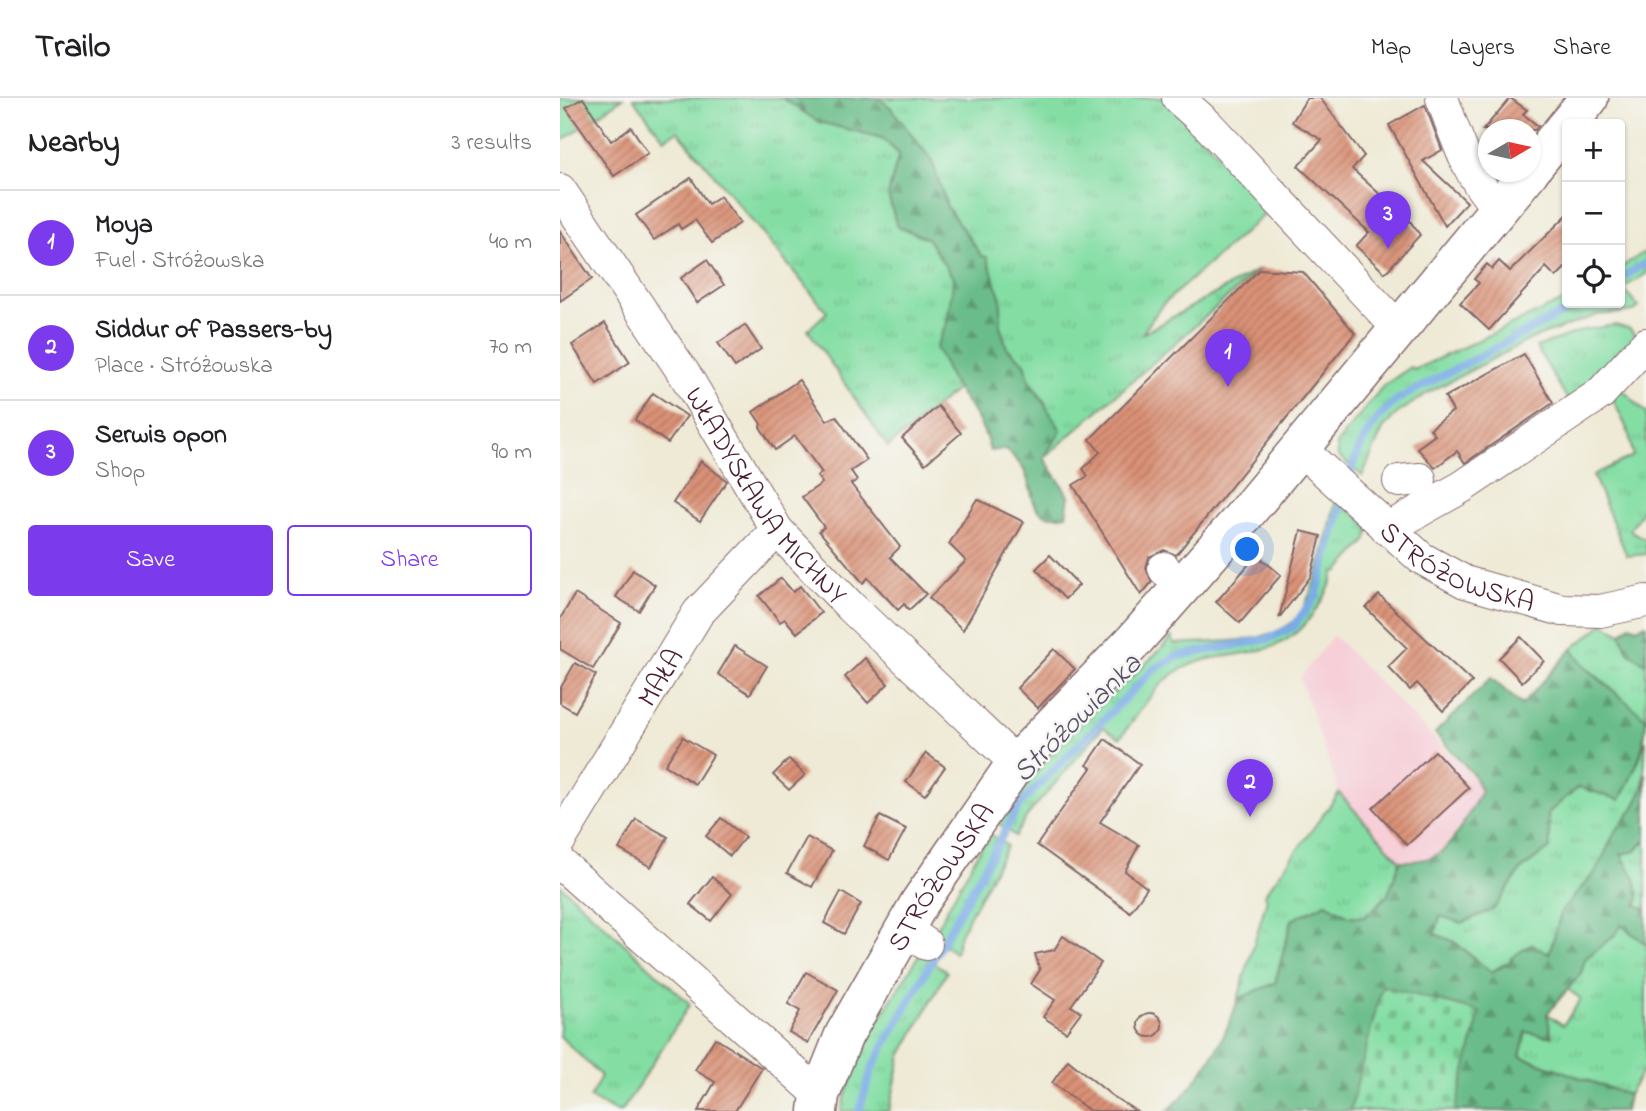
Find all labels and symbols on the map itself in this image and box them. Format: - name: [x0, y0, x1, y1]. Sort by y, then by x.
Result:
- north arrow: [1478, 119, 1541, 182]
- pin: 3: [1365, 191, 1411, 249]
- pin: 1: [1205, 329, 1251, 387]
- street label: WŁADYSŁAWA MICHNY: [673, 380, 855, 615]
- street label: STRÓŻOWSKA: [1369, 513, 1539, 625]
- your location: [1230, 532, 1264, 566]
- street label: MAŁA: [629, 642, 696, 716]
- water label: Stróżowianka: [1003, 644, 1154, 794]
- pin: 2: [1227, 759, 1273, 817]
- street label: STRÓŻOWSKA: [879, 796, 1006, 960]

